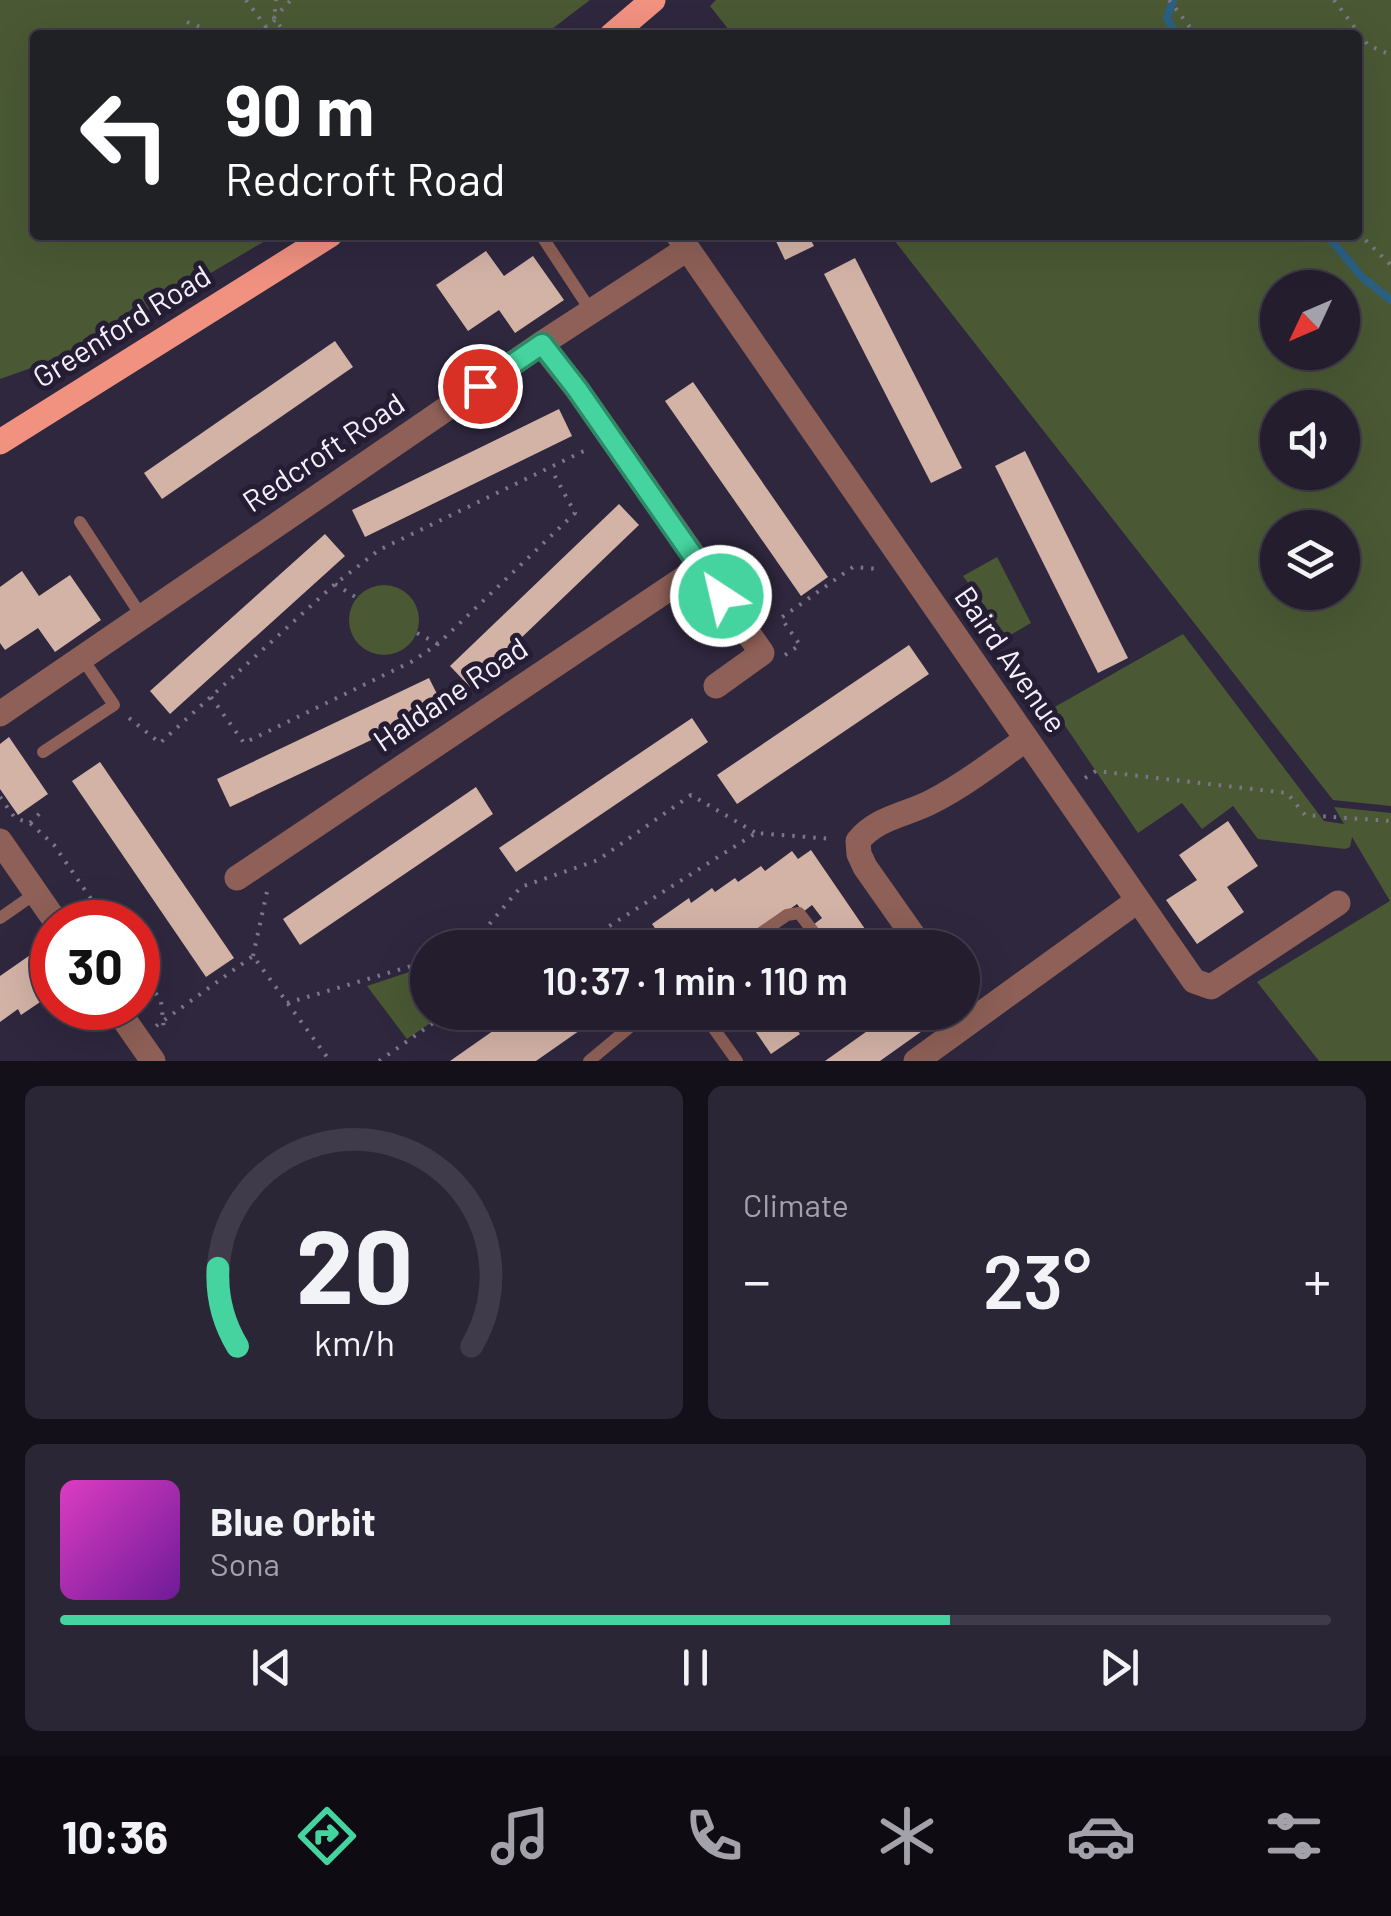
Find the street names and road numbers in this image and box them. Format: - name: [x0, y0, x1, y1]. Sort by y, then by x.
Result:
- street label: Greenford Road: [26, 256, 216, 394]
- street label: Redcroft Road: [235, 384, 411, 519]
- street label: Baird Avenue: [948, 579, 1075, 739]
- street label: Haldane Road: [366, 629, 534, 758]

